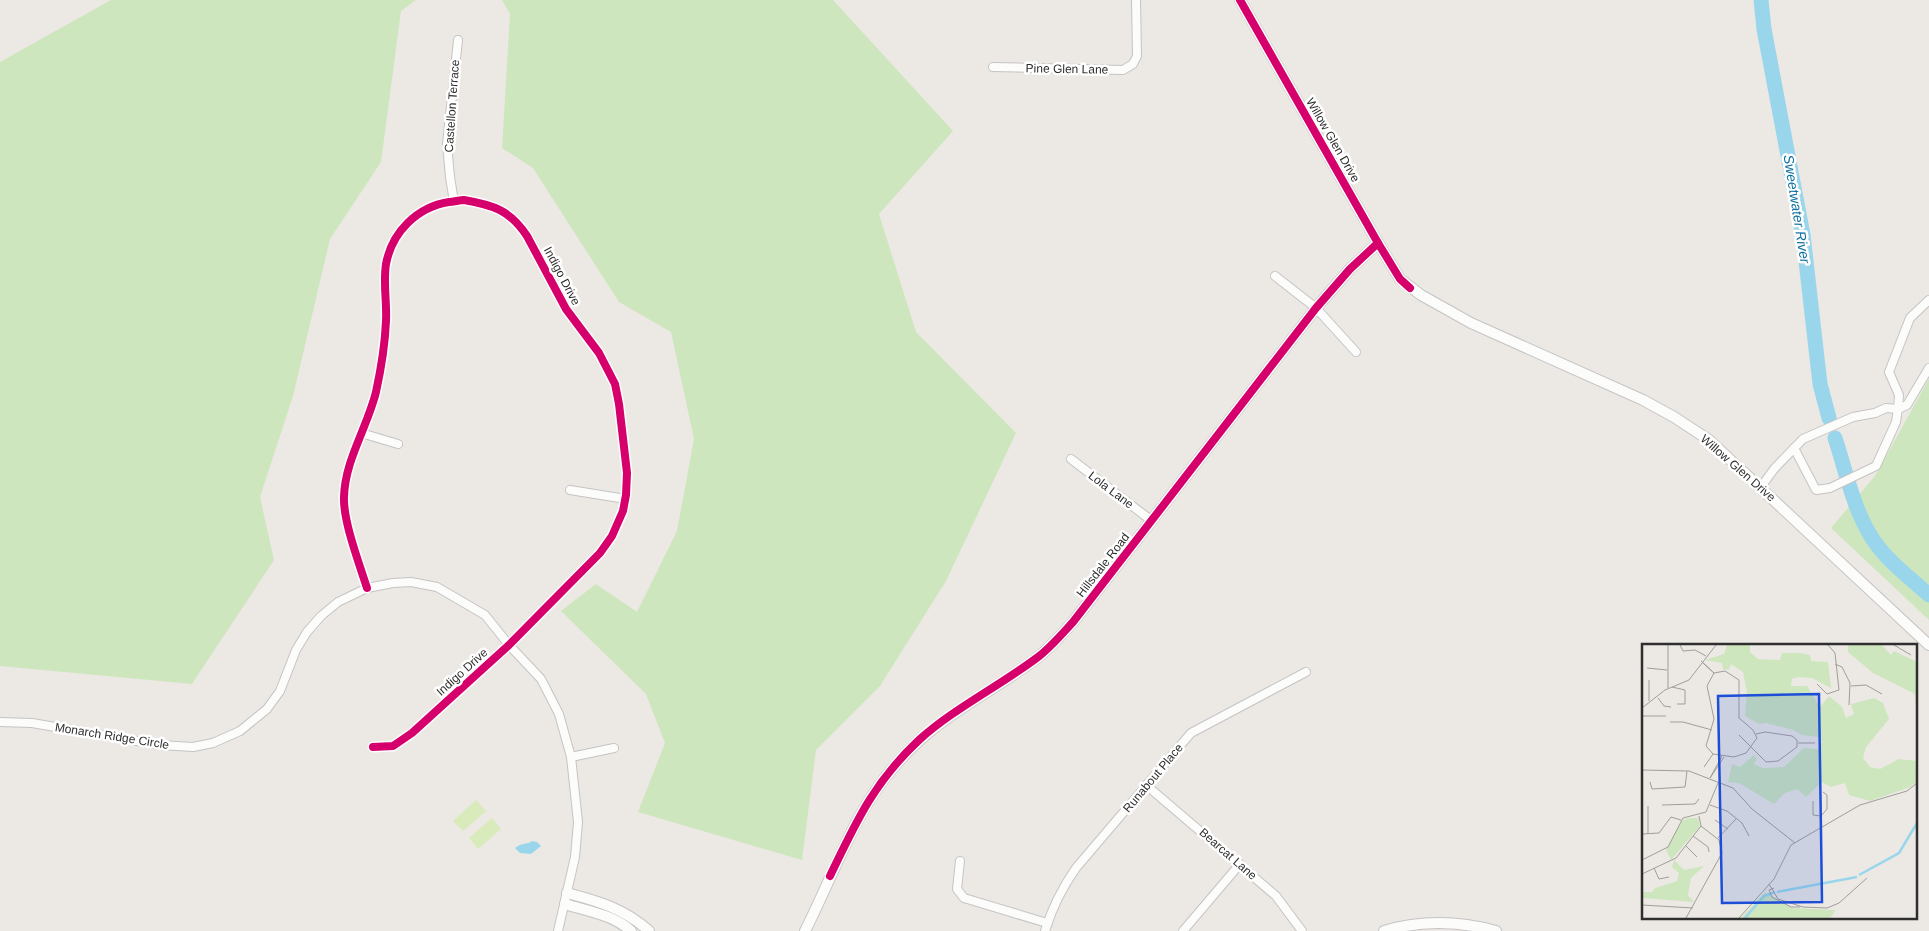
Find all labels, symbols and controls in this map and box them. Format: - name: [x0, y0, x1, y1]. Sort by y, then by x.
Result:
- street label: Castellon Terrace: [442, 59, 462, 153]
- street label: Pine Glen Lane: [1026, 61, 1109, 77]
- street label: Willow Glen Drive: [1303, 95, 1363, 185]
- water label: Sweetwater River: [1781, 154, 1814, 266]
- street label: Indigo Drive: [541, 244, 583, 308]
- street label: Willow Glen Drive: [1698, 432, 1779, 505]
- street label: Lola Lane: [1086, 469, 1137, 512]
- street label: Hillsdale Road: [1074, 530, 1132, 600]
- inset map: [1642, 644, 1916, 918]
- street label: Indigo Drive: [434, 645, 491, 699]
- street label: Monarch Ridge Circle: [54, 720, 170, 752]
- street label: Runabout Place: [1120, 741, 1186, 815]
- street label: Bearcat Lane: [1196, 825, 1260, 883]

